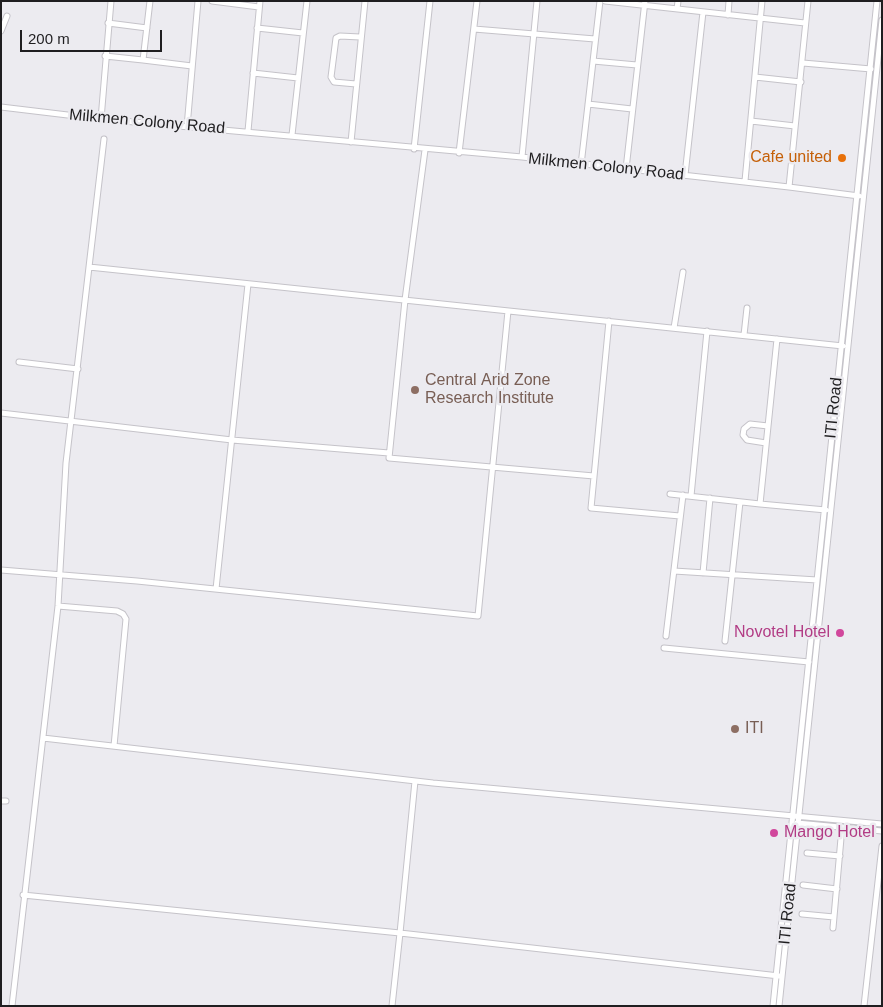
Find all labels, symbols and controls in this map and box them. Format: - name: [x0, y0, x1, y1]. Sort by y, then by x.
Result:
- scale bar: [22, 20, 165, 52]
- text: 200 m: [28, 30, 70, 47]
- street label: Milkmen Colony Road: [68, 106, 226, 138]
- place label: Cafe united: [750, 148, 832, 168]
- street label: Milkmen Colony Road: [527, 149, 685, 185]
- marker: Cafe united: [836, 152, 848, 164]
- place label: Central Arid Zone Research Institute: [425, 371, 554, 409]
- street label: ITI Road: [821, 376, 847, 440]
- marker: Central Arid Zone Research Institute: [409, 384, 421, 396]
- place label: Novotel Hotel: [734, 623, 830, 643]
- marker: Novotel Hotel: [834, 627, 846, 639]
- place label: ITI: [745, 719, 764, 739]
- marker: ITI: [729, 723, 741, 735]
- place label: Mango Hotel: [784, 823, 875, 843]
- marker: Mango Hotel: [768, 827, 780, 839]
- street label: ITI Road: [775, 882, 801, 946]

